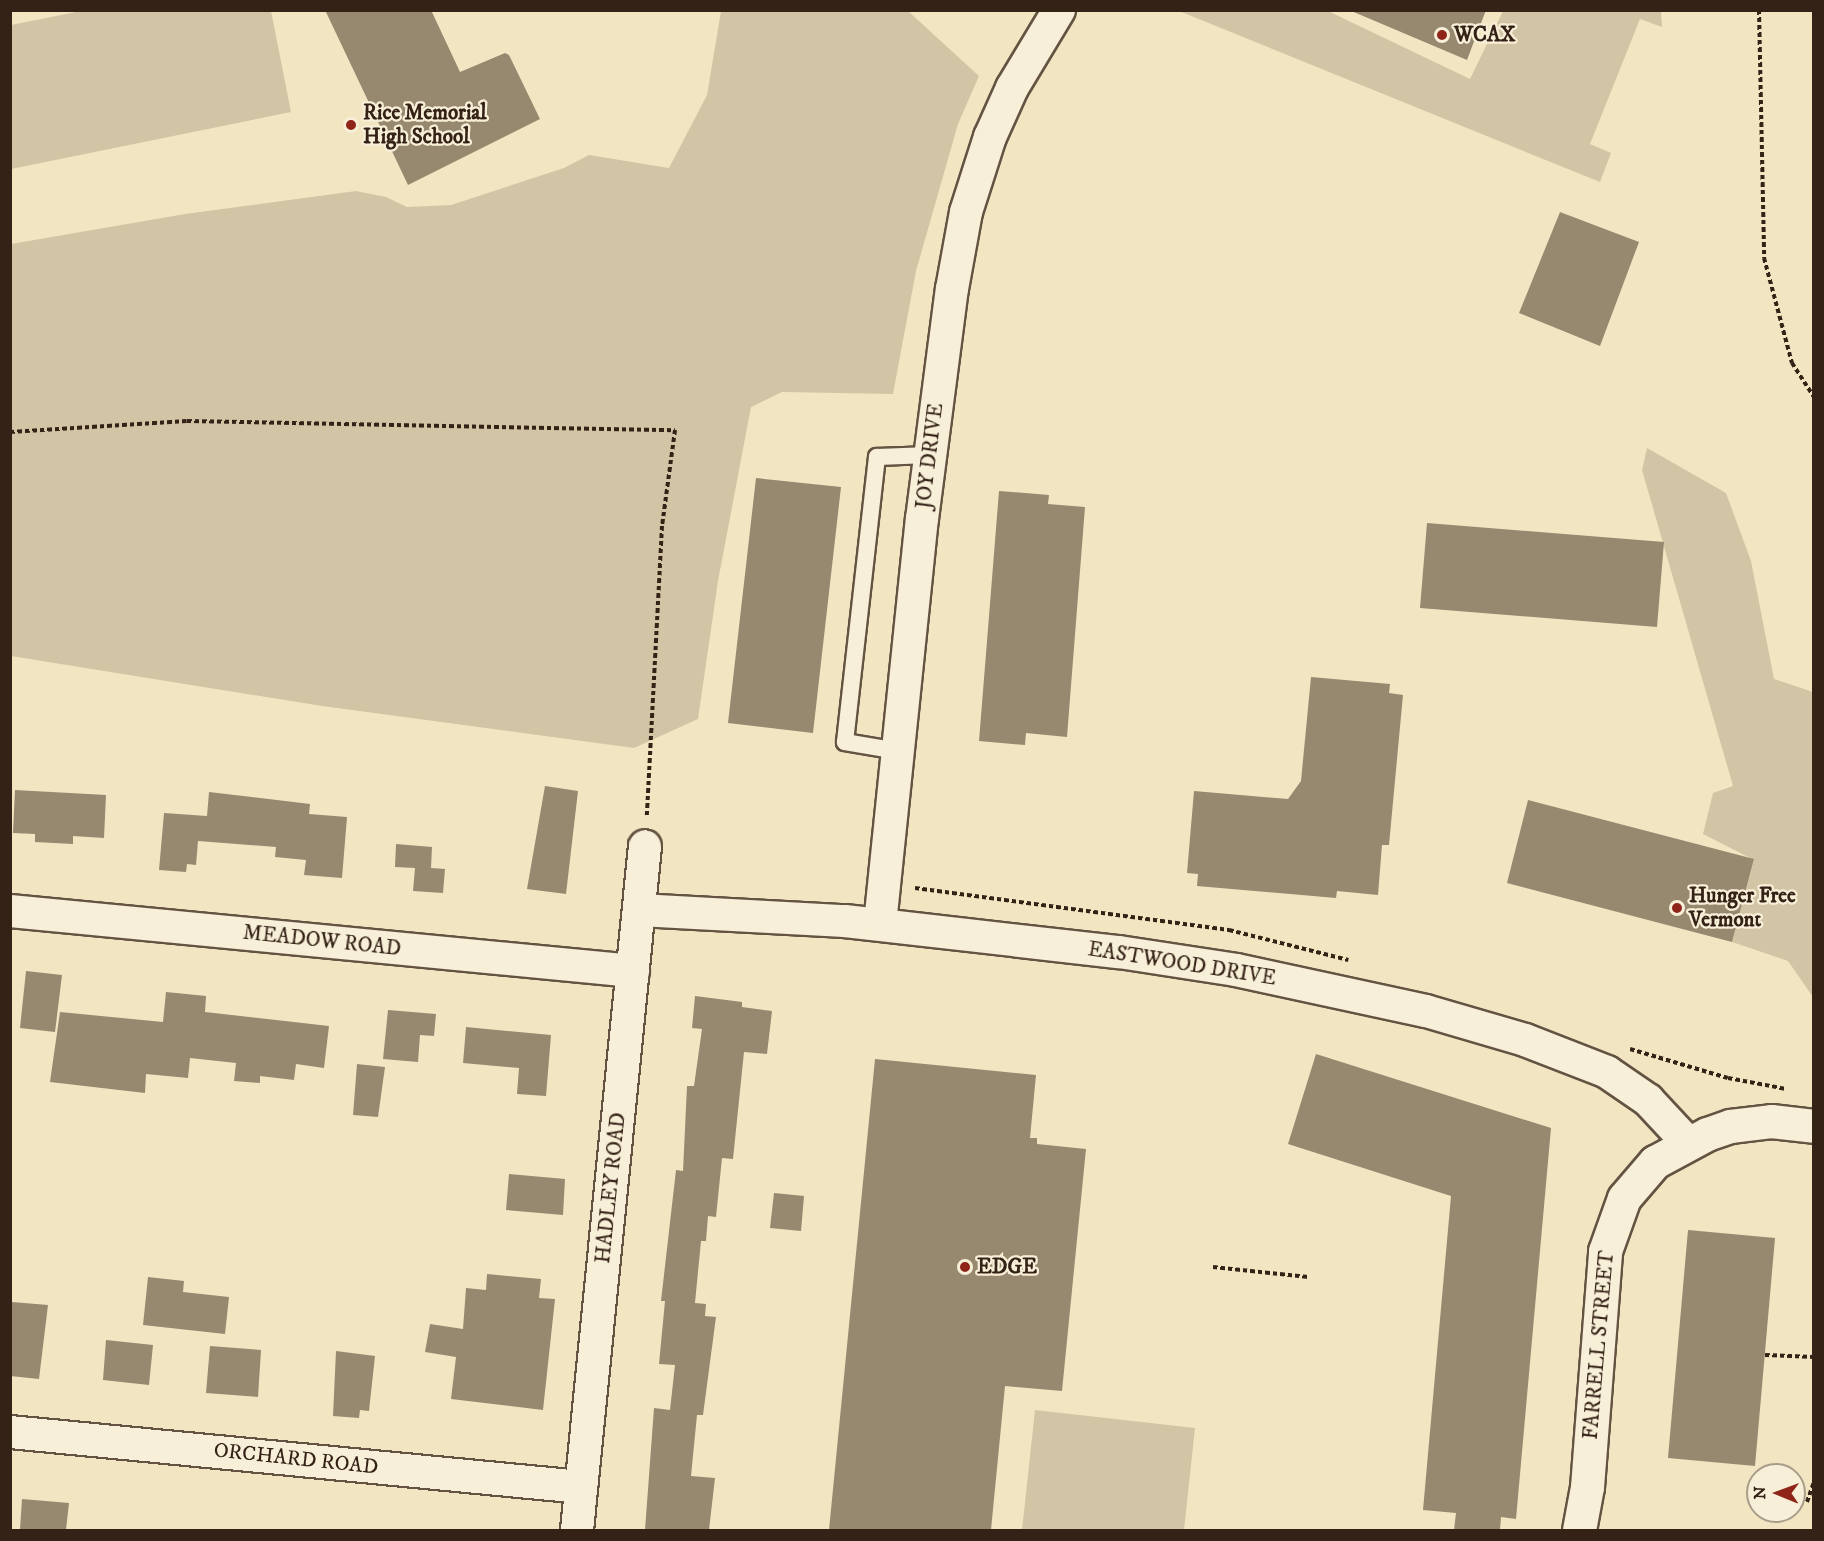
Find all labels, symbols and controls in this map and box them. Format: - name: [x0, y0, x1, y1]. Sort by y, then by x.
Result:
- place label: WCAX: [1454, 22, 1516, 48]
- marker: WCAX: [1435, 28, 1449, 42]
- place label: Rice Memorial High School: [363, 100, 487, 150]
- marker: Rice Memorial High School: [344, 118, 358, 132]
- street label: JOY DRIVE: [911, 402, 949, 510]
- place label: Hunger Free Vermont: [1689, 883, 1796, 933]
- marker: Hunger Free Vermont: [1670, 901, 1684, 915]
- street label: MEADOW ROAD: [242, 920, 402, 962]
- street label: EASTWOOD DRIVE: [1086, 937, 1278, 991]
- street label: HADLEY ROAD: [591, 1111, 631, 1265]
- street label: FARRELL STREET: [1578, 1249, 1620, 1441]
- place label: EDGE: [977, 1254, 1037, 1280]
- marker: EDGE: [958, 1260, 972, 1274]
- street label: ORCHARD ROAD: [213, 1438, 379, 1480]
- north arrow: [1746, 1463, 1806, 1523]
- text: N: [1750, 1486, 1770, 1499]

